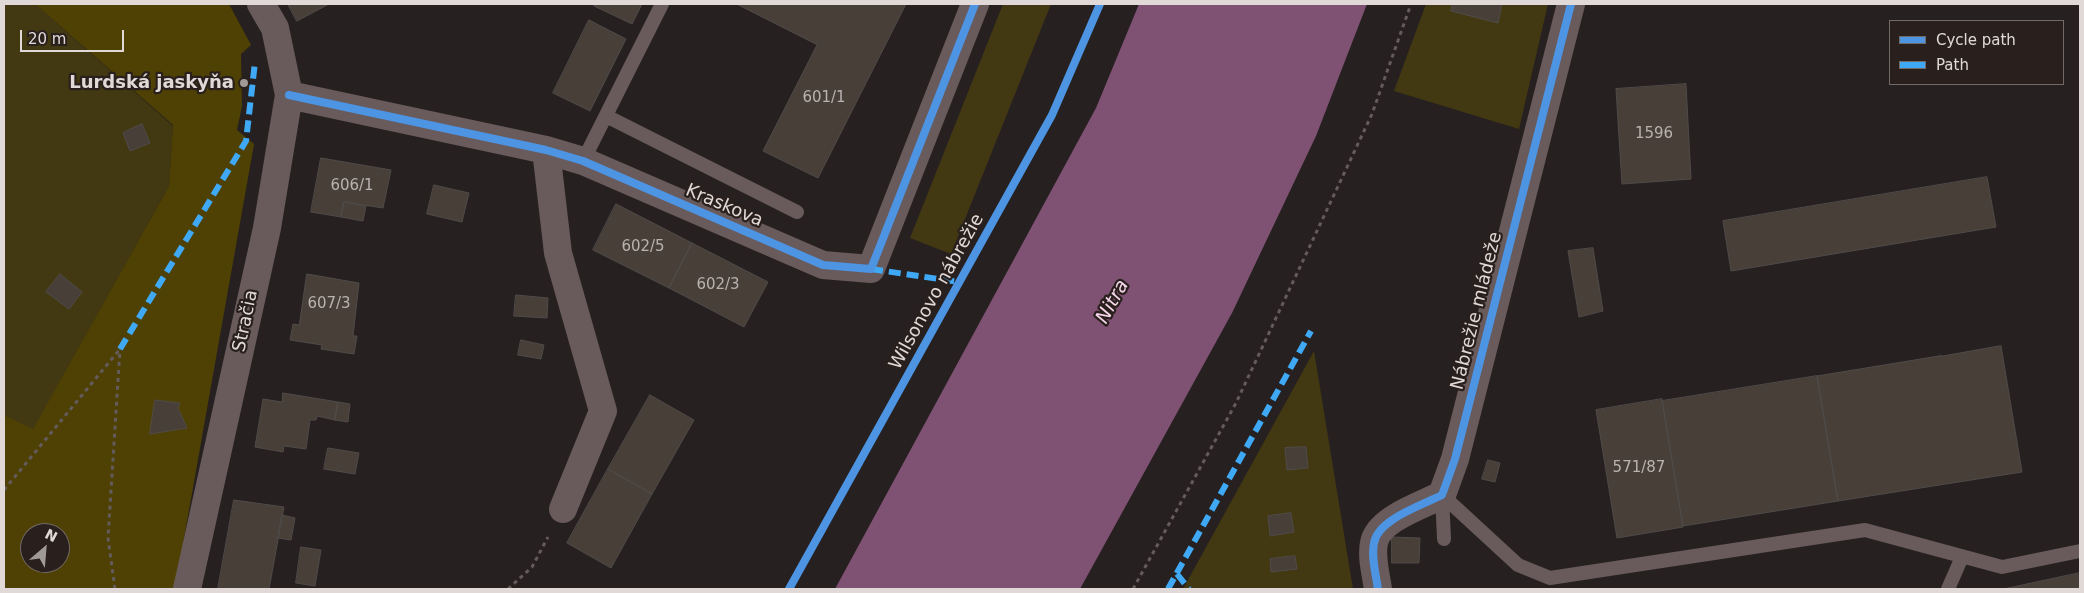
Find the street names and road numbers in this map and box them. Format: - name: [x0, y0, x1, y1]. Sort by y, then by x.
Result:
- street label: Kraskova: [682, 180, 766, 232]
- street label: Wilsonovo nábrežie: [885, 210, 989, 374]
- street label: Nábrežie mládeže: [1447, 230, 1507, 392]
- street label: Stračia: [229, 288, 263, 354]

